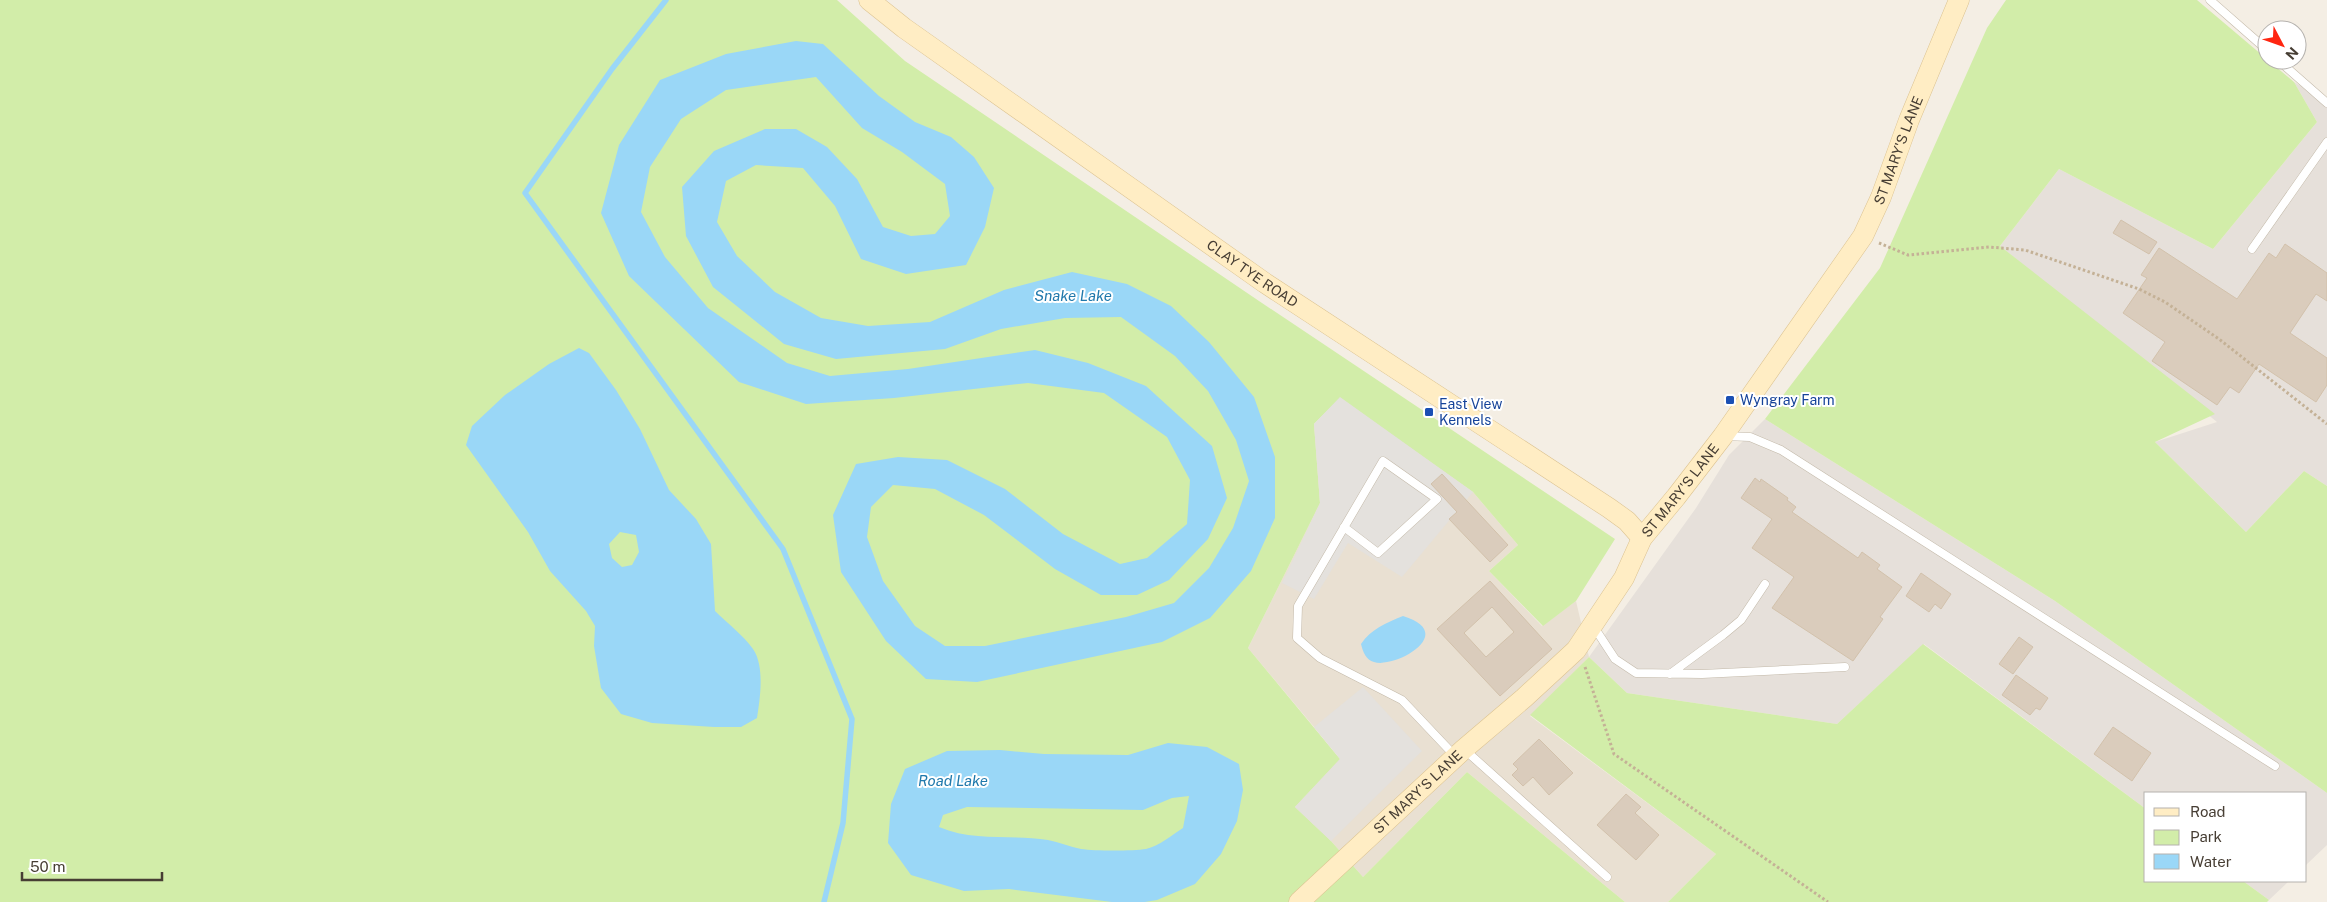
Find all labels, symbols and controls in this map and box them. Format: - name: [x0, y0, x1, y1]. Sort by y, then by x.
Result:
- north arrow: [2257, 20, 2307, 70]
- text: N: [2282, 44, 2301, 63]
- street label: ST MARY'S LANE: [1871, 94, 1926, 207]
- street label: CLAY TYE ROAD: [1204, 237, 1301, 310]
- water label: Snake Lake: [1034, 287, 1112, 304]
- place label: Wyngray Farm: [1740, 392, 1835, 408]
- marker: Wyngray Farm: [1724, 394, 1736, 406]
- place label: East View Kennels: [1439, 396, 1502, 428]
- marker: East View Kennels: [1423, 406, 1435, 418]
- street label: ST MARY'S LANE: [1638, 440, 1722, 540]
- street label: ST MARY'S LANE: [1370, 747, 1465, 837]
- water label: Road Lake: [918, 772, 988, 789]
- legend: [2144, 792, 2307, 882]
- text: Road: [2190, 803, 2226, 820]
- text: Park: [2190, 828, 2222, 845]
- scale bar: [22, 850, 162, 882]
- text: Water: [2190, 853, 2232, 870]
- text: 50 m: [30, 858, 65, 875]

